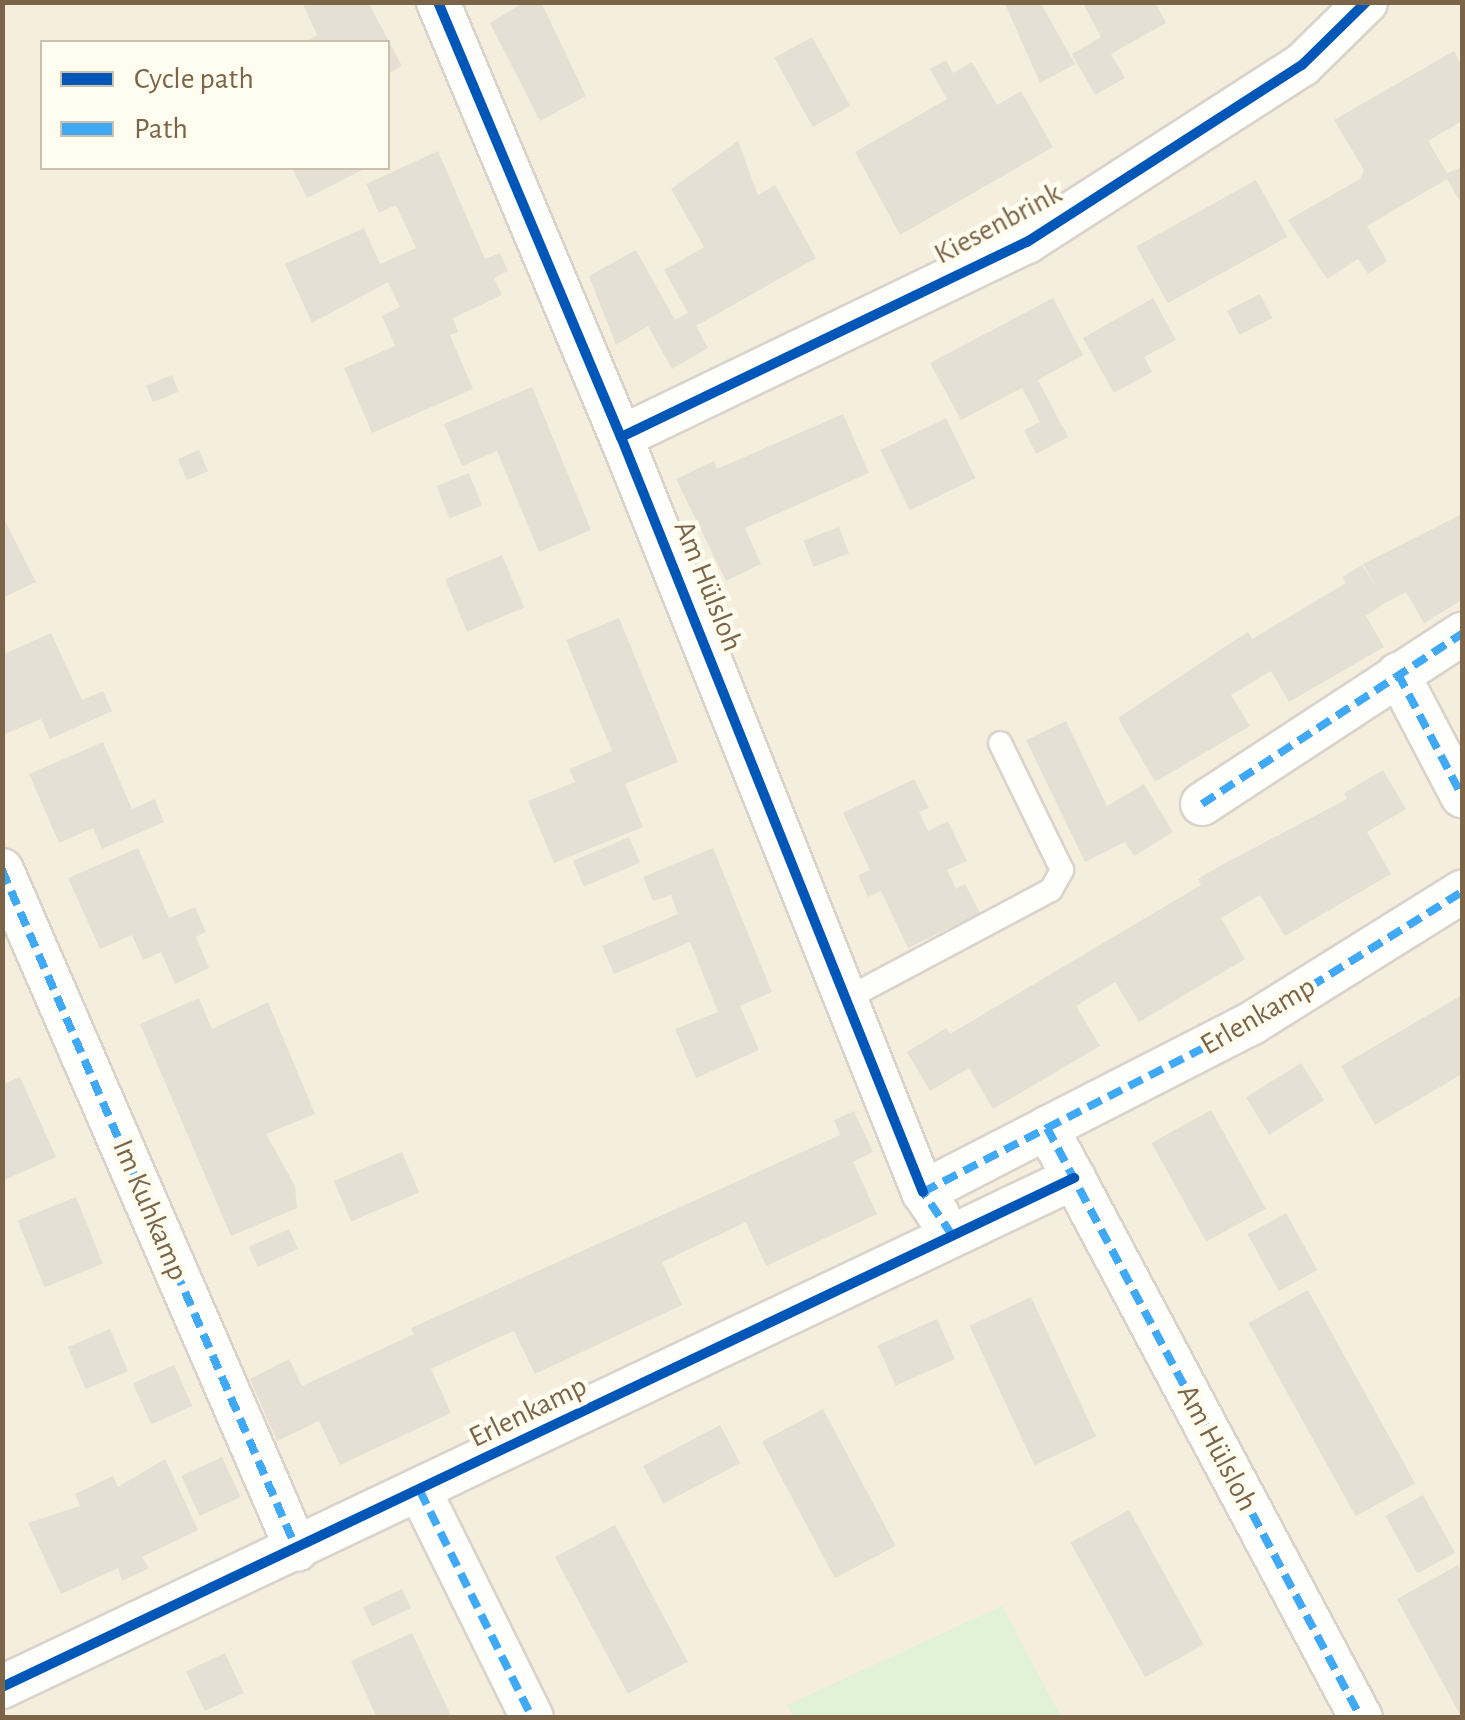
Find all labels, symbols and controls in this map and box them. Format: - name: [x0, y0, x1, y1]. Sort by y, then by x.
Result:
- legend: [40, 40, 390, 170]
- text: Cycle path: [134, 64, 254, 94]
- text: Path: [134, 114, 188, 144]
- street label: Kiesenbrink: [928, 175, 1068, 273]
- street label: Am Hülsloh: [666, 515, 750, 657]
- street label: Erlenkamp: [1194, 969, 1322, 1063]
- street label: Im Kuhkamp: [104, 1134, 196, 1286]
- street label: Erlenkamp: [463, 1368, 593, 1456]
- street label: Am Hülsloh: [1169, 1379, 1265, 1517]

